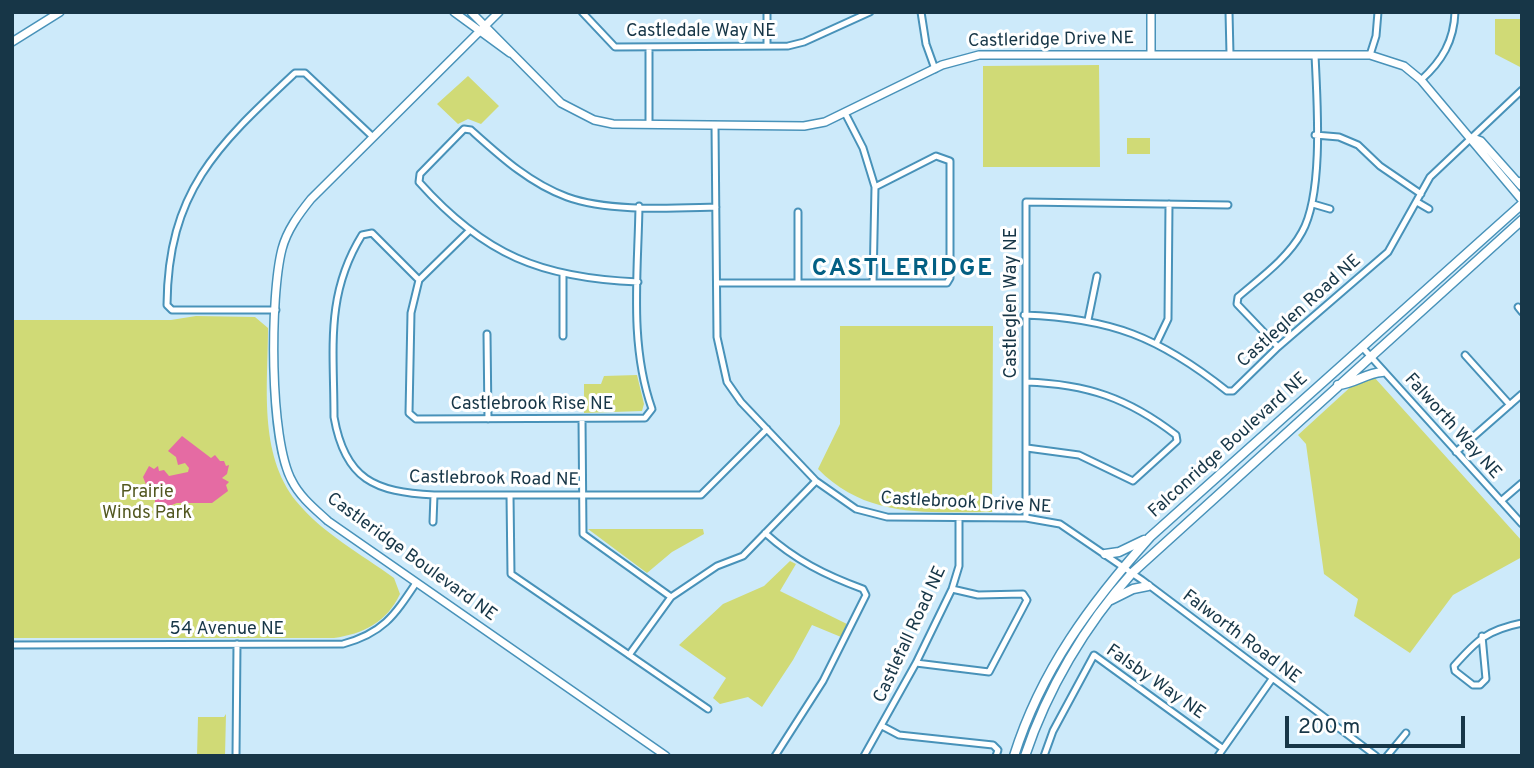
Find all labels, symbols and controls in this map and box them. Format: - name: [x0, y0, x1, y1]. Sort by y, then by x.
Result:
- street label: Castledale Way NE: [626, 21, 776, 43]
- street label: Castleridge Drive NE: [968, 29, 1134, 53]
- street label: Castleglen Way NE: [1001, 228, 1023, 378]
- street label: Castleglen Road NE: [1234, 251, 1366, 373]
- district label: CASTLERIDGE: [813, 256, 993, 284]
- street label: Falconridge Boulevard NE: [1145, 369, 1313, 523]
- street label: Falworth Way NE: [1399, 370, 1505, 484]
- street label: Castlebrook Rise NE: [450, 394, 614, 416]
- street label: Castlebrook Road NE: [409, 468, 579, 492]
- park label: Prairie Winds Park: [102, 482, 192, 524]
- street label: Castleridge Boulevard NE: [322, 489, 500, 627]
- street label: Castlebrook Drive NE: [880, 489, 1052, 519]
- street label: Castlefall Road NE: [870, 563, 952, 707]
- street label: Falworth Road NE: [1177, 586, 1305, 690]
- street label: 54 Avenue NE: [170, 619, 284, 641]
- street label: Falsby Way NE: [1101, 641, 1209, 725]
- scale bar: [1289, 702, 1469, 746]
- text: 200 m: [1298, 714, 1360, 741]

